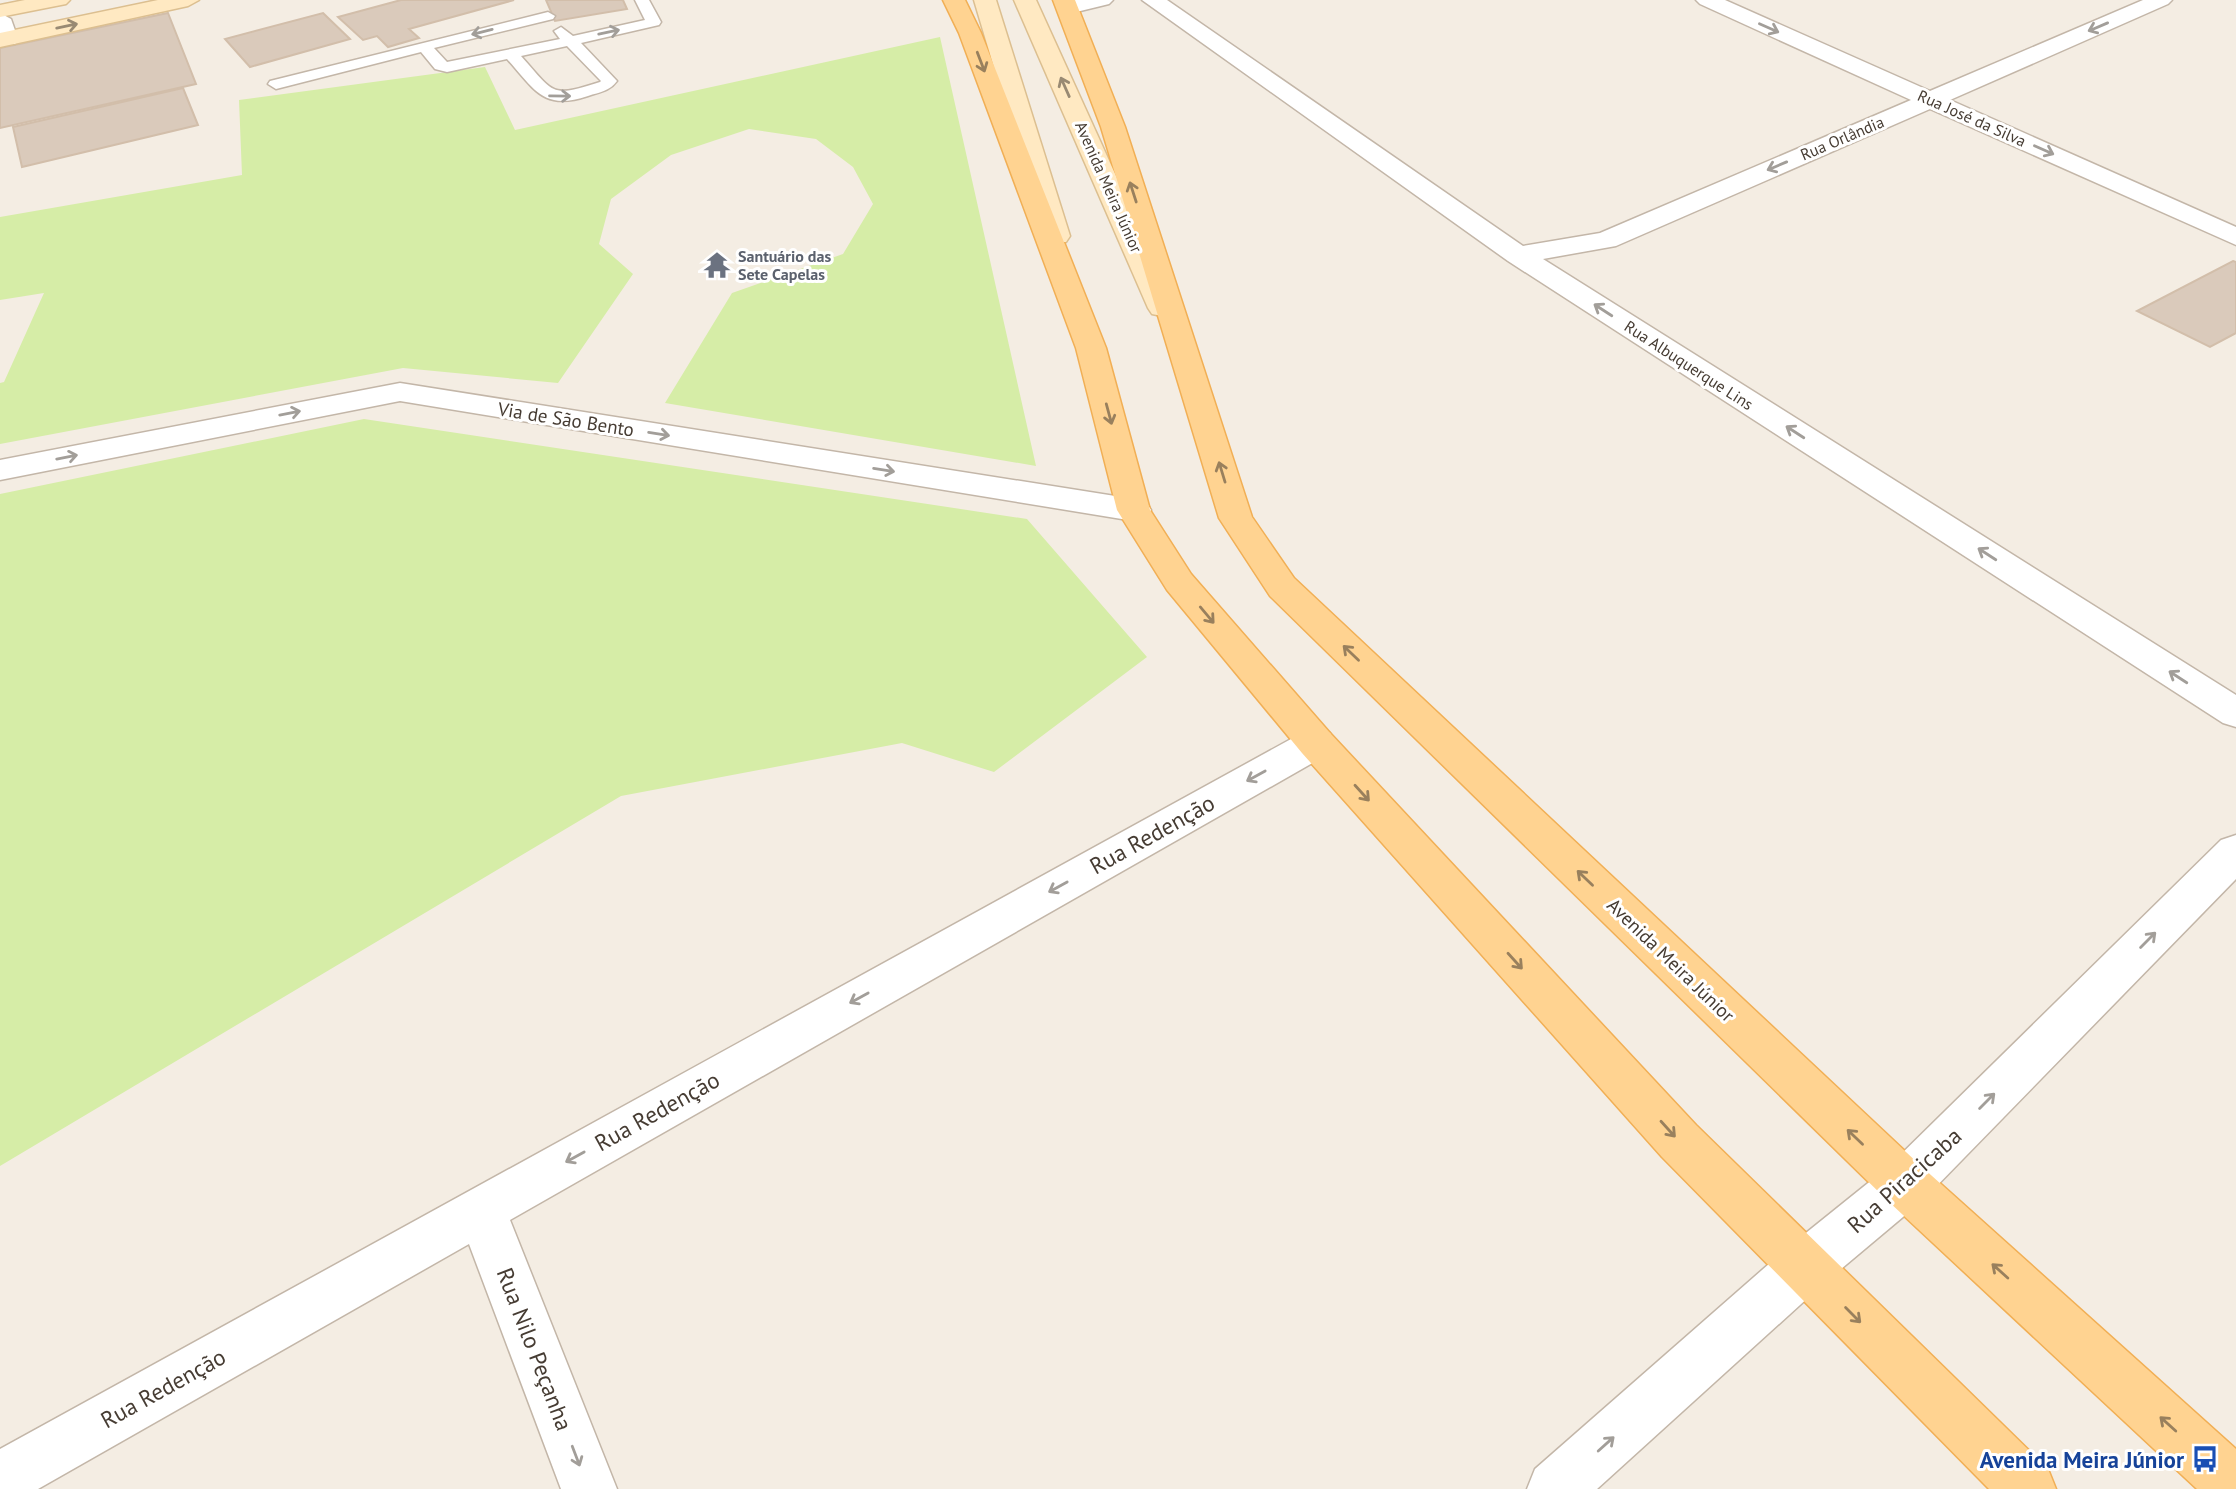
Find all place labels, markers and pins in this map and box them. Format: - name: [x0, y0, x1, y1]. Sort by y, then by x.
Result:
- place label: Santuário das Sete Capelas: [738, 246, 831, 284]
- temple icon: Santuário das Sete Capelas: [702, 250, 732, 280]
- bus stop icon: Avenida Meira Júnior: [2190, 1444, 2220, 1474]
- place label: Avenida Meira Júnior: [1980, 1445, 2185, 1474]

